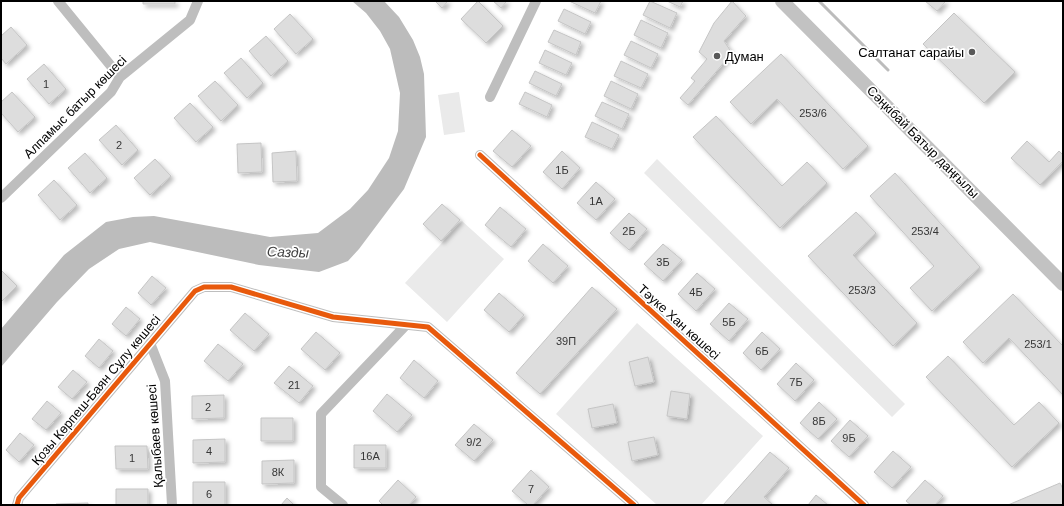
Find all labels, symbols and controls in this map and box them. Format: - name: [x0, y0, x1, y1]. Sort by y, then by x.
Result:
- place label: Салтанат сарайы: [858, 45, 964, 60]
- marker: Салтанат сарайы: [967, 47, 977, 57]
- place label: Думан: [725, 49, 764, 64]
- marker: Думан: [712, 51, 722, 61]
- street label: Алпамыс батыр көшесі: [21, 52, 130, 161]
- house number: 1: [43, 78, 49, 90]
- street label: Сәңкібай Батыр даңғылы: [864, 83, 982, 201]
- house number: 253/6: [799, 107, 827, 119]
- house number: 2: [116, 139, 122, 151]
- house number: 1Б: [555, 164, 569, 176]
- house number: 1А: [589, 195, 603, 207]
- house number: 2Б: [622, 225, 636, 237]
- house number: 253/4: [911, 225, 939, 237]
- water label: Сазды: [267, 243, 310, 261]
- house number: 3Б: [656, 256, 670, 268]
- street label: Тәуке Хан көшесі: [635, 281, 723, 363]
- house number: 253/3: [848, 284, 876, 296]
- house number: 4Б: [689, 286, 703, 298]
- street label: Қозы Көрпеш-Баян Сұлу көшесі: [29, 312, 163, 468]
- house number: 5Б: [722, 316, 736, 328]
- house number: 39П: [556, 335, 576, 347]
- house number: 253/1: [1024, 338, 1052, 350]
- house number: 6Б: [755, 345, 769, 357]
- house number: 7Б: [789, 376, 803, 388]
- house number: 21: [288, 379, 300, 391]
- street label: Қалыбаев көшесі: [144, 384, 166, 488]
- house number: 2: [205, 401, 211, 413]
- house number: 8Б: [812, 415, 826, 427]
- house number: 9Б: [842, 432, 856, 444]
- house number: 9/2: [466, 436, 482, 448]
- house number: 4: [206, 445, 212, 457]
- house number: 16А: [360, 450, 380, 462]
- house number: 1: [129, 452, 135, 464]
- house number: 8К: [272, 466, 285, 478]
- house number: 7: [528, 483, 534, 495]
- house number: 6: [206, 488, 212, 500]

